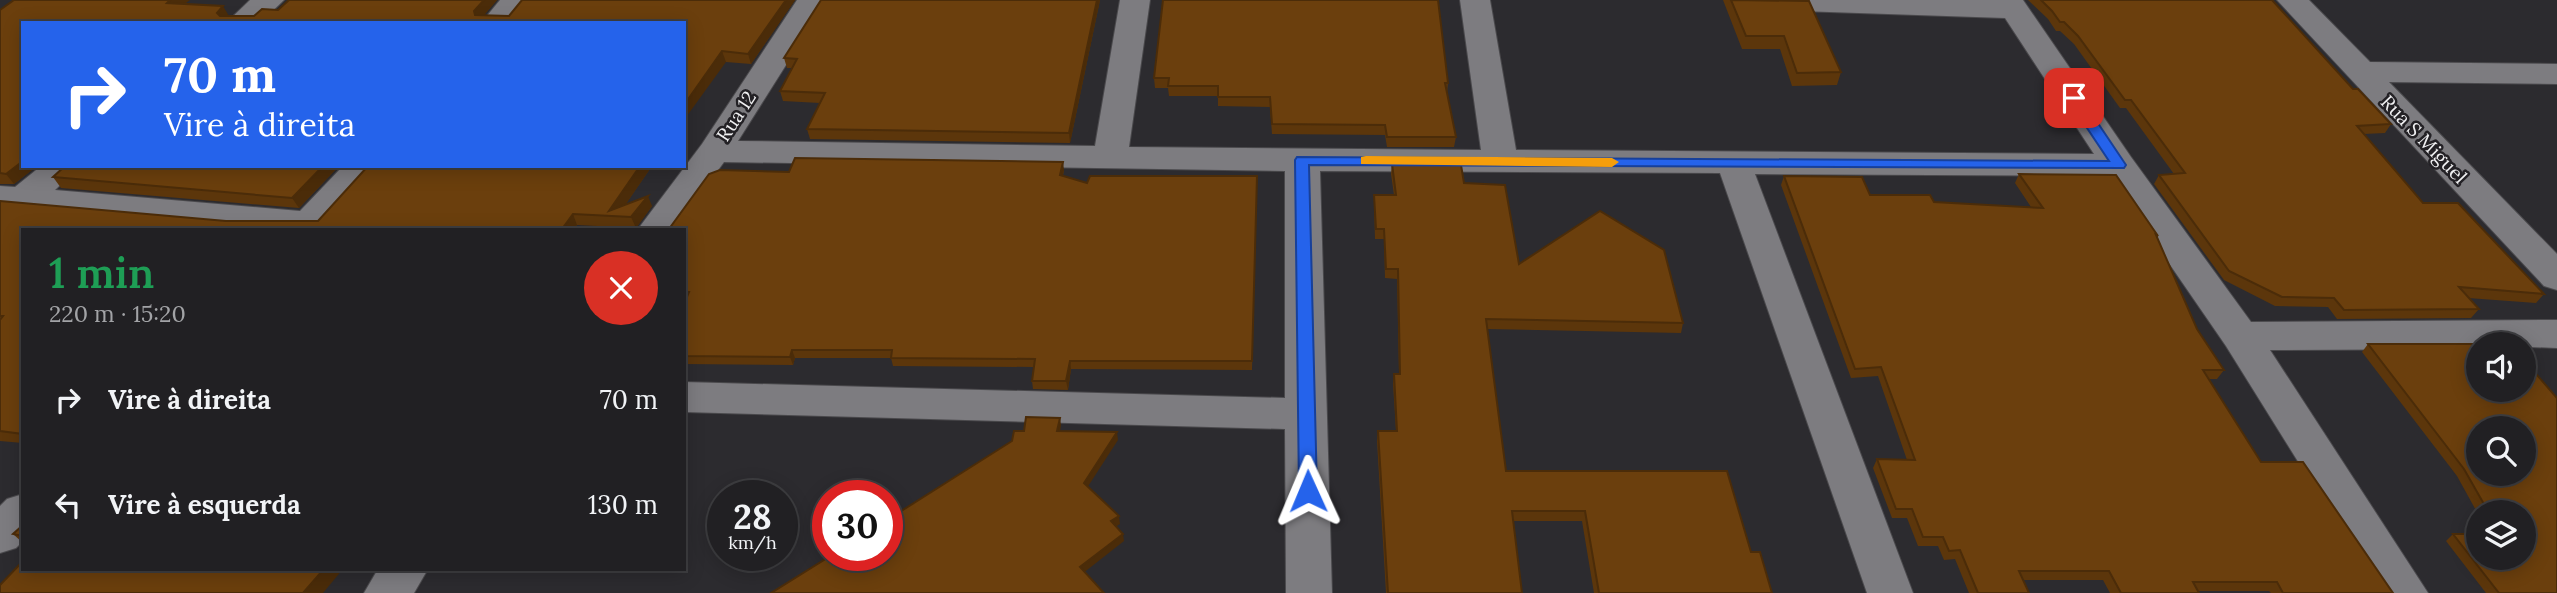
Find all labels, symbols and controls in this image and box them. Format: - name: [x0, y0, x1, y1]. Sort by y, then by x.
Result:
- text: 70 m: [164, 43, 276, 105]
- icon: right: [49, 49, 140, 140]
- pin: [2044, 68, 2104, 128]
- icon: arrive: [2055, 79, 2093, 117]
- street label: Rua 12: [711, 86, 761, 146]
- street label: Rua S Miguel: [2376, 90, 2472, 188]
- text: Vire à direita: [164, 104, 355, 145]
- text: 1 min: [49, 246, 154, 300]
- button: close: [584, 251, 658, 325]
- text: 220 m · 15:20: [49, 299, 186, 328]
- map controls: [2466, 332, 2536, 570]
- button: sound: [2466, 332, 2536, 402]
- icon: right: [49, 381, 87, 419]
- text: Vire à direita: [108, 383, 271, 416]
- text: 70 m: [600, 383, 658, 416]
- button: search: [2466, 416, 2536, 486]
- position arrow: [1271, 454, 1345, 528]
- speed limit sign: 30: [812, 480, 903, 571]
- icon: left: [49, 486, 87, 524]
- text: Vire à esquerda: [108, 488, 301, 521]
- text: 130 m: [588, 488, 658, 521]
- text: 28: [733, 494, 772, 539]
- button: layers: [2466, 500, 2536, 570]
- text: km/h: [728, 531, 777, 554]

